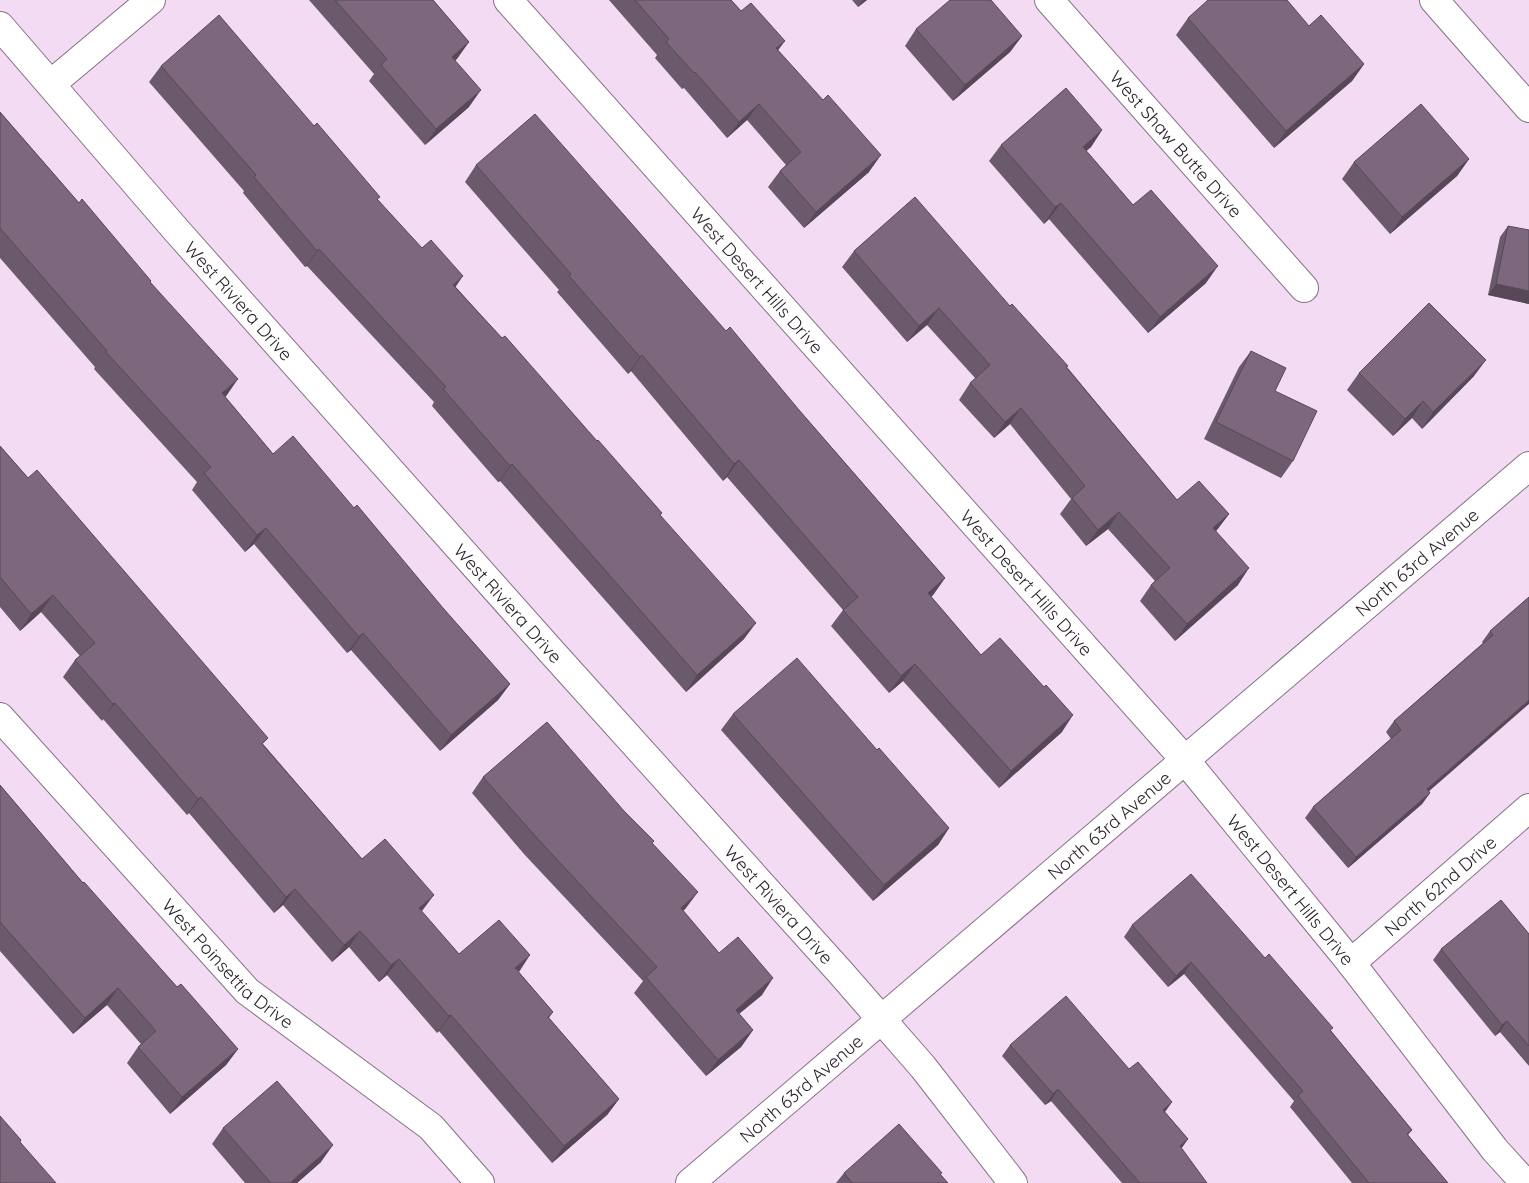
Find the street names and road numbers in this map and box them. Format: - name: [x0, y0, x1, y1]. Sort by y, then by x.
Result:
- street label: West Shaw Butte Drive: [1105, 65, 1248, 222]
- street label: West Desert Hills Drive: [686, 202, 829, 358]
- street label: West Riviera Drive: [180, 236, 298, 365]
- street label: North 63rd Avenue: [1350, 503, 1483, 621]
- street label: West Desert Hills Drive: [956, 504, 1098, 660]
- street label: West Riviera Drive: [449, 539, 567, 668]
- street label: North 63rd Avenue: [1042, 766, 1175, 884]
- street label: West Desert Hills Drive: [1222, 809, 1359, 970]
- street label: North 62nd Drive: [1379, 830, 1501, 941]
- street label: West Riviera Drive: [720, 840, 839, 968]
- street label: West Poinsettia Drive: [157, 893, 298, 1033]
- street label: North 63rd Avenue: [734, 1029, 867, 1147]

